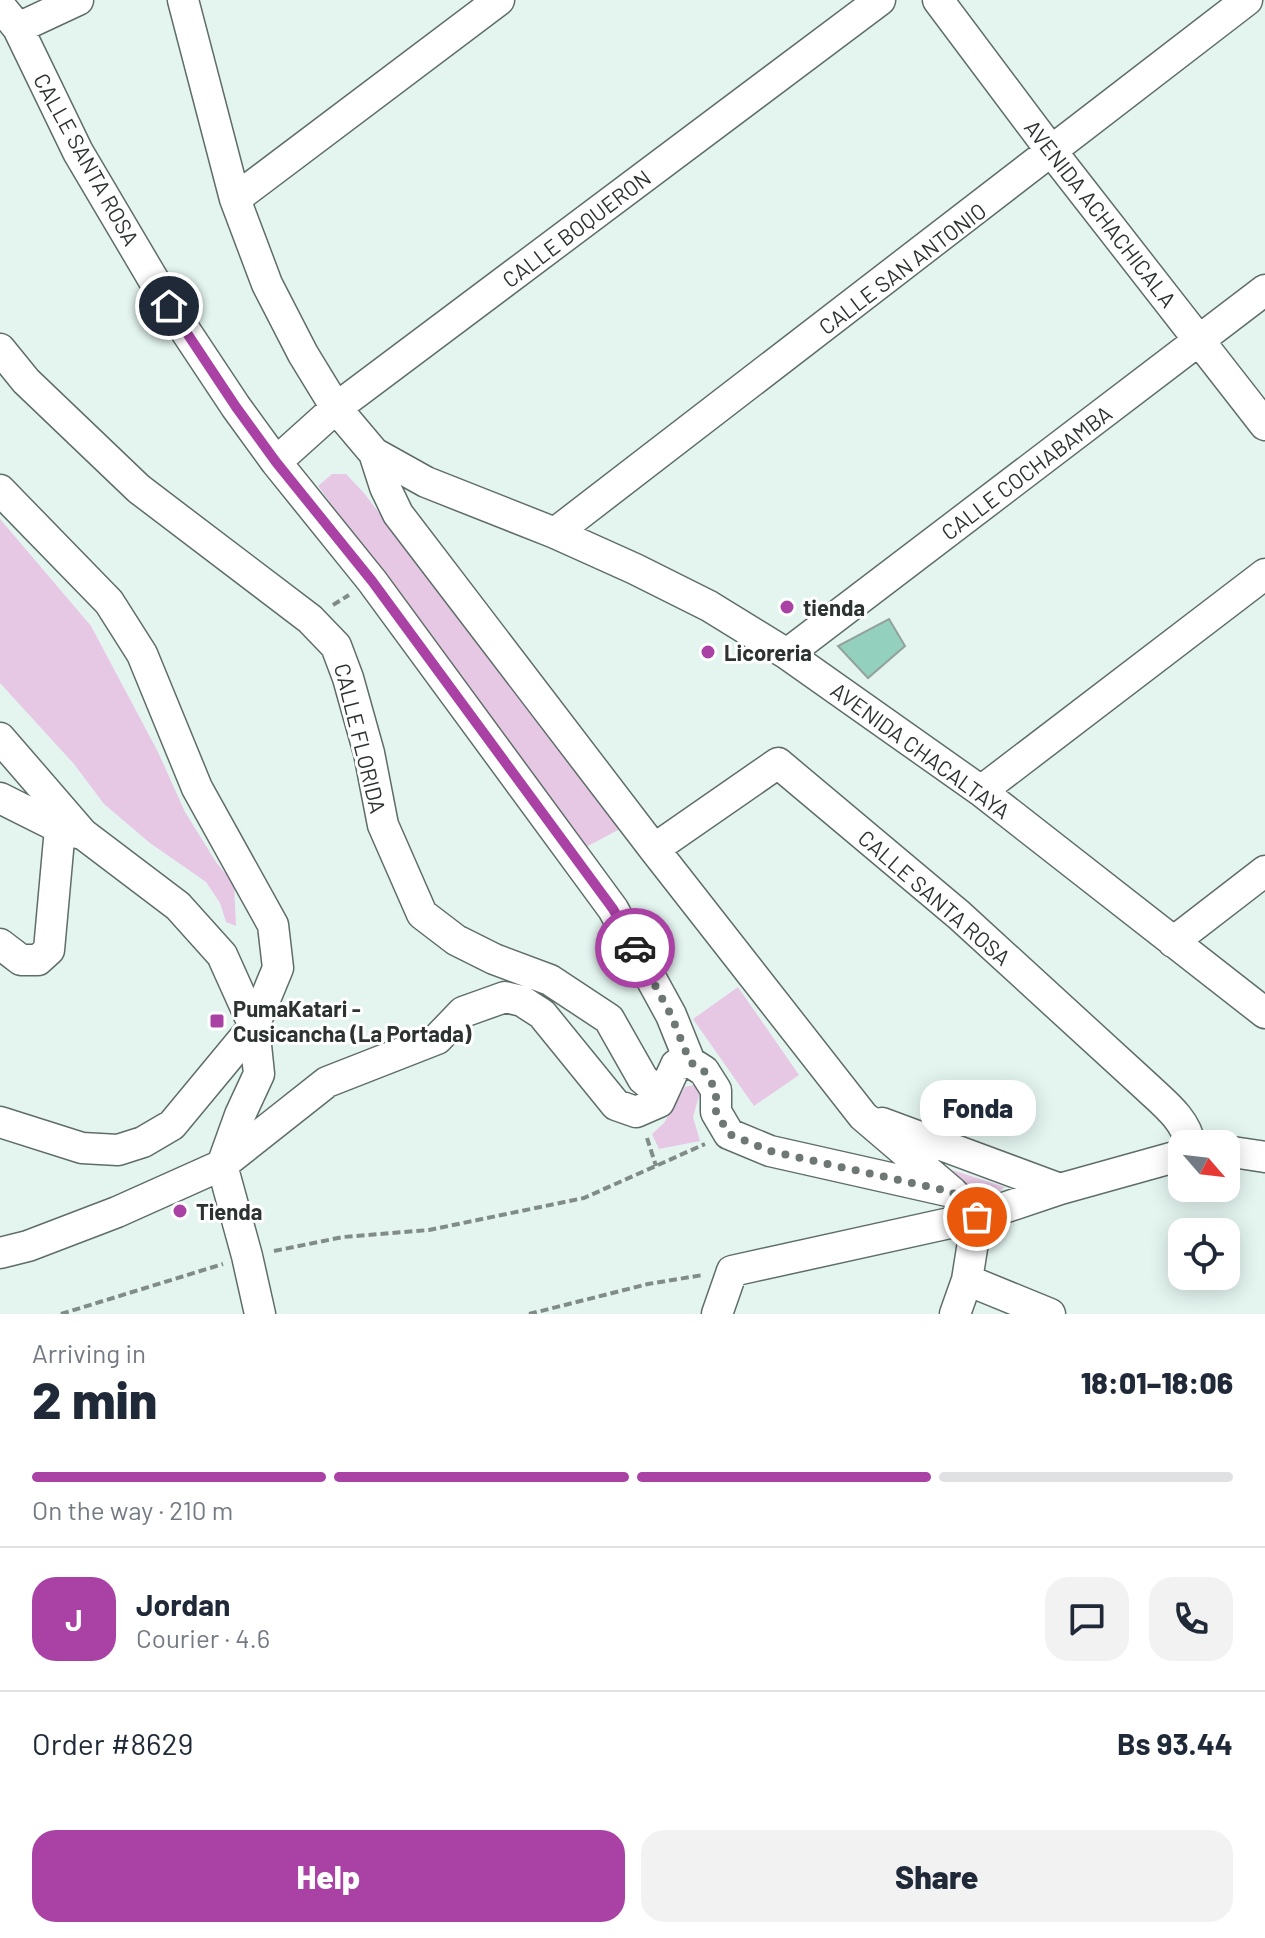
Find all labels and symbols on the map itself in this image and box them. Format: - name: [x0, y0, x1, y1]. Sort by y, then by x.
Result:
- street label: CALLE SANTA ROSA: [29, 68, 145, 250]
- street label: AVENIDA ACHACHICALA: [1020, 114, 1182, 312]
- street label: CALLE BOQUERON: [497, 164, 655, 292]
- street label: CALLE SAN ANTONIO: [813, 197, 991, 339]
- pin: [135, 272, 203, 340]
- street label: CALLE COCHABAMBA: [936, 399, 1116, 545]
- place label: tienda: [803, 594, 865, 620]
- marker: tienda: [778, 598, 796, 616]
- place label: Licoreria: [724, 639, 812, 665]
- marker: Licoreria: [699, 643, 717, 661]
- street label: CALLE FLORIDA: [330, 660, 392, 816]
- street label: AVENIDA CHACALTAYA: [826, 676, 1016, 824]
- street label: CALLE SANTA ROSA: [854, 824, 1016, 970]
- courier: [595, 908, 675, 988]
- place label: PumaKatari - Cusicancha (La Portada): [233, 995, 472, 1046]
- marker: PumaKatari - Cusicancha (La Portada): [208, 1012, 226, 1030]
- callout: Fonda: [919, 1081, 1035, 1137]
- north arrow: [1168, 1130, 1240, 1202]
- pin: [943, 1183, 1011, 1251]
- place label: Tienda: [196, 1198, 262, 1224]
- marker: Tienda: [171, 1202, 189, 1220]

